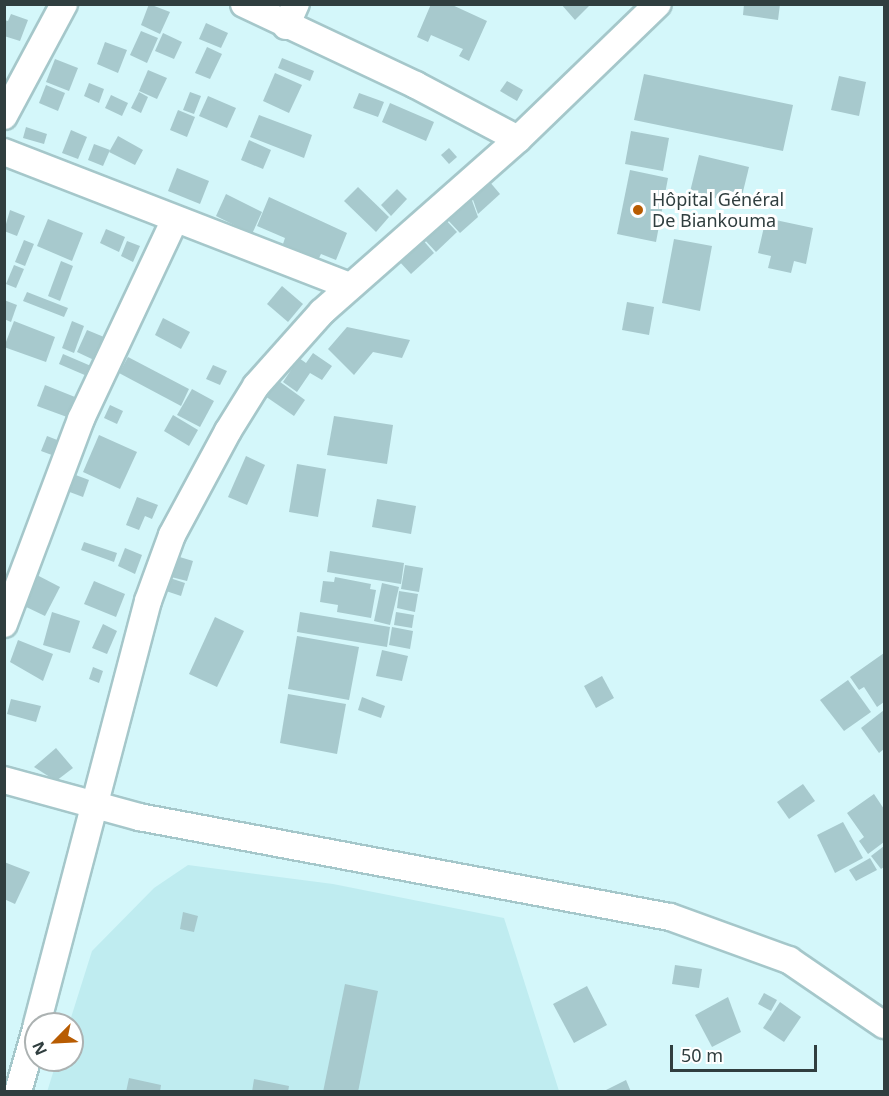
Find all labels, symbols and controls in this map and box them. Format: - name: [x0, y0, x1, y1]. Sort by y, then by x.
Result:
- place label: Hôpital Général De Biankouma: [652, 189, 784, 232]
- marker: Hôpital Général De Biankouma: [629, 201, 647, 219]
- north arrow: [24, 1012, 84, 1072]
- scale bar: [673, 1033, 820, 1071]
- text: N: [27, 1038, 52, 1059]
- text: 50 m: [681, 1043, 723, 1067]

